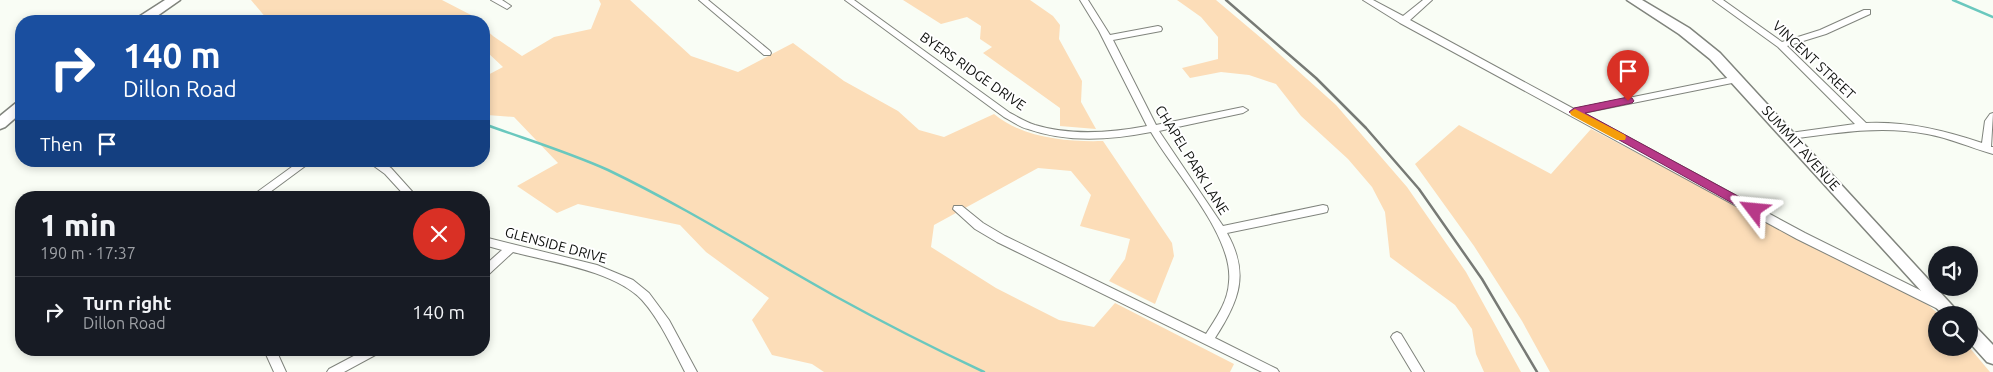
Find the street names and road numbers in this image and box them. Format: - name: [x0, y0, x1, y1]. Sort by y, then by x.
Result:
- street label: VINCENT STREET: [1769, 18, 1859, 103]
- street label: BYERS RIDGE DRIVE: [917, 28, 1029, 114]
- street label: CHAPEL PARK LANE: [1152, 102, 1232, 218]
- street label: SUMMIT AVENUE: [1759, 102, 1843, 194]
- street label: GLENSIDE DRIVE: [503, 224, 609, 266]

